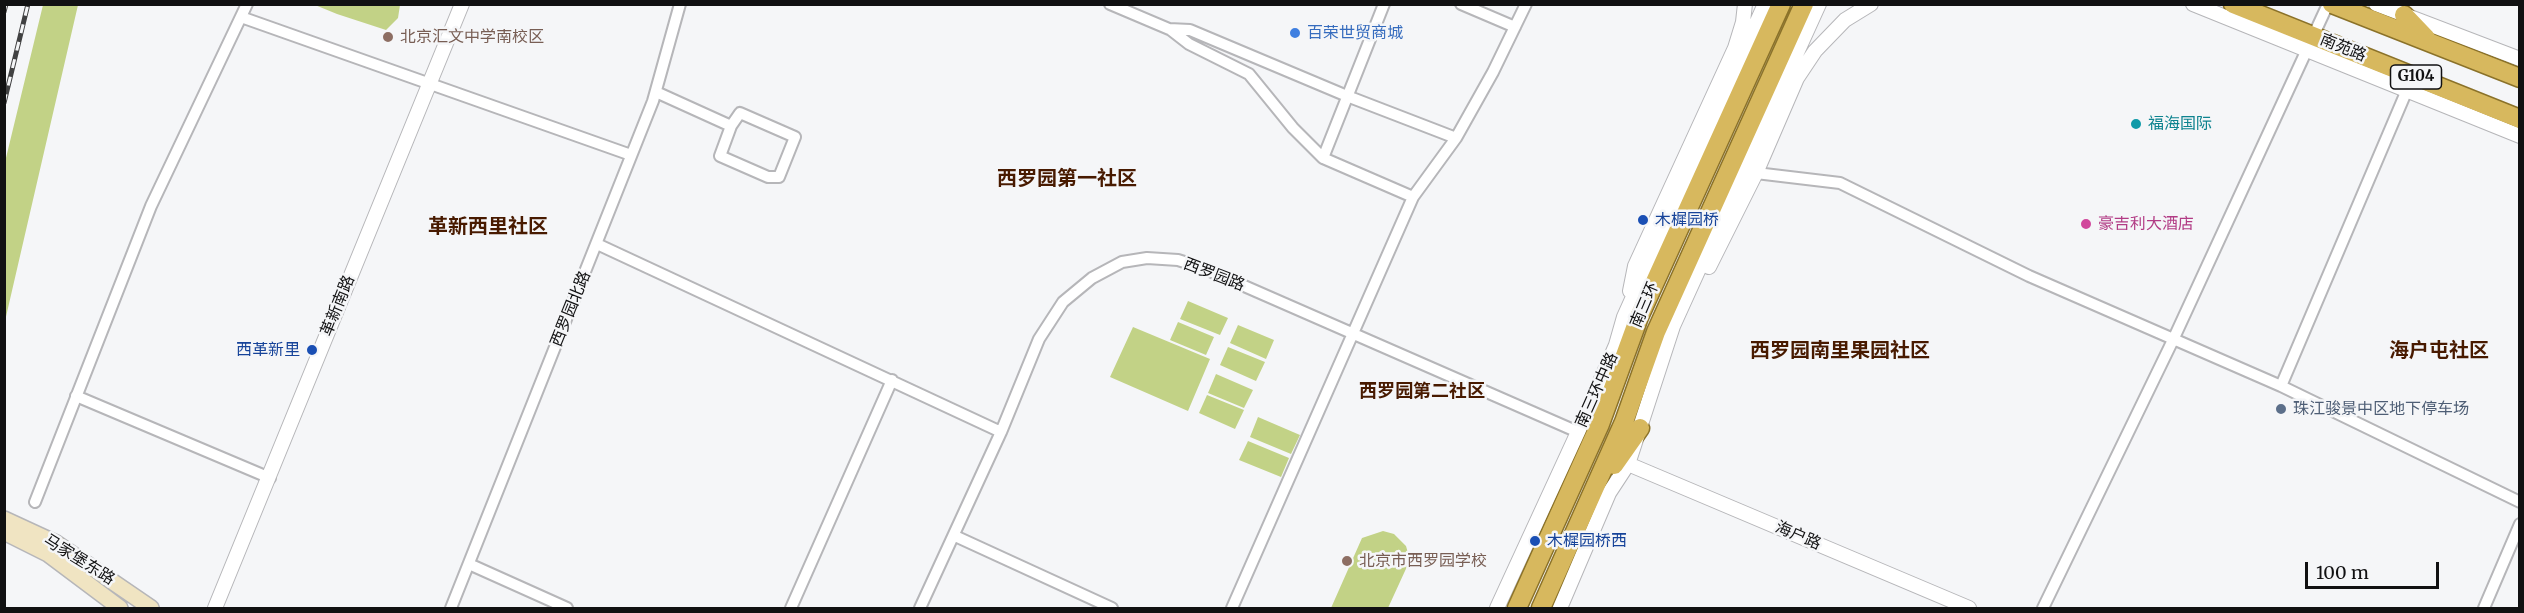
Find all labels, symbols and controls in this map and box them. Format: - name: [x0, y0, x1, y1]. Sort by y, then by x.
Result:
- place label: 百荣世贸商城: [1307, 23, 1403, 43]
- marker: 百荣世贸商城: [1288, 26, 1302, 40]
- place label: 北京汇文中学南校区: [400, 27, 544, 47]
- marker: 北京汇文中学南校区: [381, 30, 395, 44]
- street label: 南苑路: [2317, 30, 2369, 66]
- road number: G104: [2390, 65, 2442, 89]
- place label: 福海国际: [2148, 114, 2212, 134]
- marker: 福海国际: [2129, 117, 2143, 131]
- district label: 西罗园第一社区: [997, 167, 1137, 191]
- place label: 木樨园桥: [1655, 210, 1719, 230]
- marker: 木樨园桥: [1636, 213, 1650, 227]
- place label: 豪吉利大酒店: [2098, 214, 2194, 234]
- district label: 革新西里社区: [428, 215, 548, 239]
- marker: 豪吉利大酒店: [2079, 217, 2093, 231]
- street label: 西罗园路: [1181, 255, 1247, 295]
- street label: 西罗园北路: [547, 268, 595, 350]
- street label: 革新南路: [317, 273, 359, 339]
- street label: 南三环: [1627, 279, 1663, 331]
- district label: 西罗园南里果园社区: [1750, 339, 1930, 363]
- district label: 海户屯社区: [2389, 339, 2489, 363]
- place label: 西革新里: [236, 340, 300, 360]
- marker: 西革新里: [305, 343, 319, 357]
- street label: 南三环中路: [1572, 350, 1622, 430]
- district label: 西罗园第二社区: [1359, 381, 1485, 403]
- place label: 珠江骏景中区地下停车场: [2293, 399, 2469, 419]
- marker: 珠江骏景中区地下停车场: [2274, 402, 2288, 416]
- street label: 海户路: [1772, 518, 1824, 554]
- street label: 马家堡东路: [40, 531, 118, 589]
- place label: 木樨园桥西: [1547, 531, 1627, 551]
- marker: 木樨园桥西: [1528, 534, 1542, 548]
- scale bar: [2308, 550, 2442, 588]
- place label: 北京市西罗园学校: [1359, 551, 1487, 571]
- marker: 北京市西罗园学校: [1340, 554, 1354, 568]
- text: 100 m: [2316, 561, 2369, 584]

